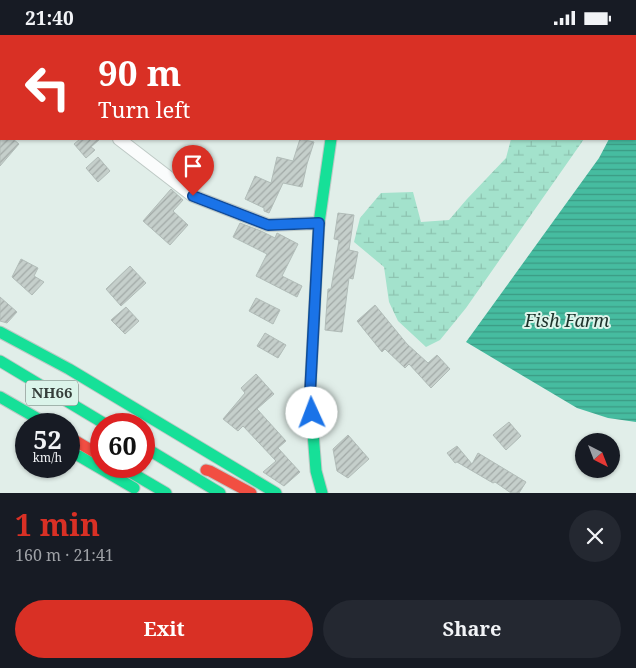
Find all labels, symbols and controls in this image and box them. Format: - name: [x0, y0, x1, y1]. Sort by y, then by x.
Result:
- text: 21:40: [25, 5, 74, 31]
- text: 90 m: [98, 49, 181, 96]
- icon: left: [15, 55, 80, 120]
- text: Turn left: [98, 94, 190, 124]
- pin: [172, 145, 214, 196]
- icon: arrive: [179, 152, 207, 180]
- water label: Fish Farm: [524, 308, 609, 332]
- road number: NH66: [26, 381, 78, 405]
- position arrow: [285, 386, 337, 438]
- speed limit sign: 60: [90, 413, 155, 478]
- text: 52: [33, 422, 62, 456]
- north arrow: [575, 433, 620, 477]
- map controls: [575, 433, 620, 478]
- text: km/h: [33, 449, 62, 466]
- text: 1 min: [15, 504, 100, 545]
- button: close: [569, 510, 621, 562]
- text: 160 m · 21:41: [15, 544, 114, 566]
- button: Exit: [15, 600, 313, 658]
- button: Share: [323, 600, 621, 658]

